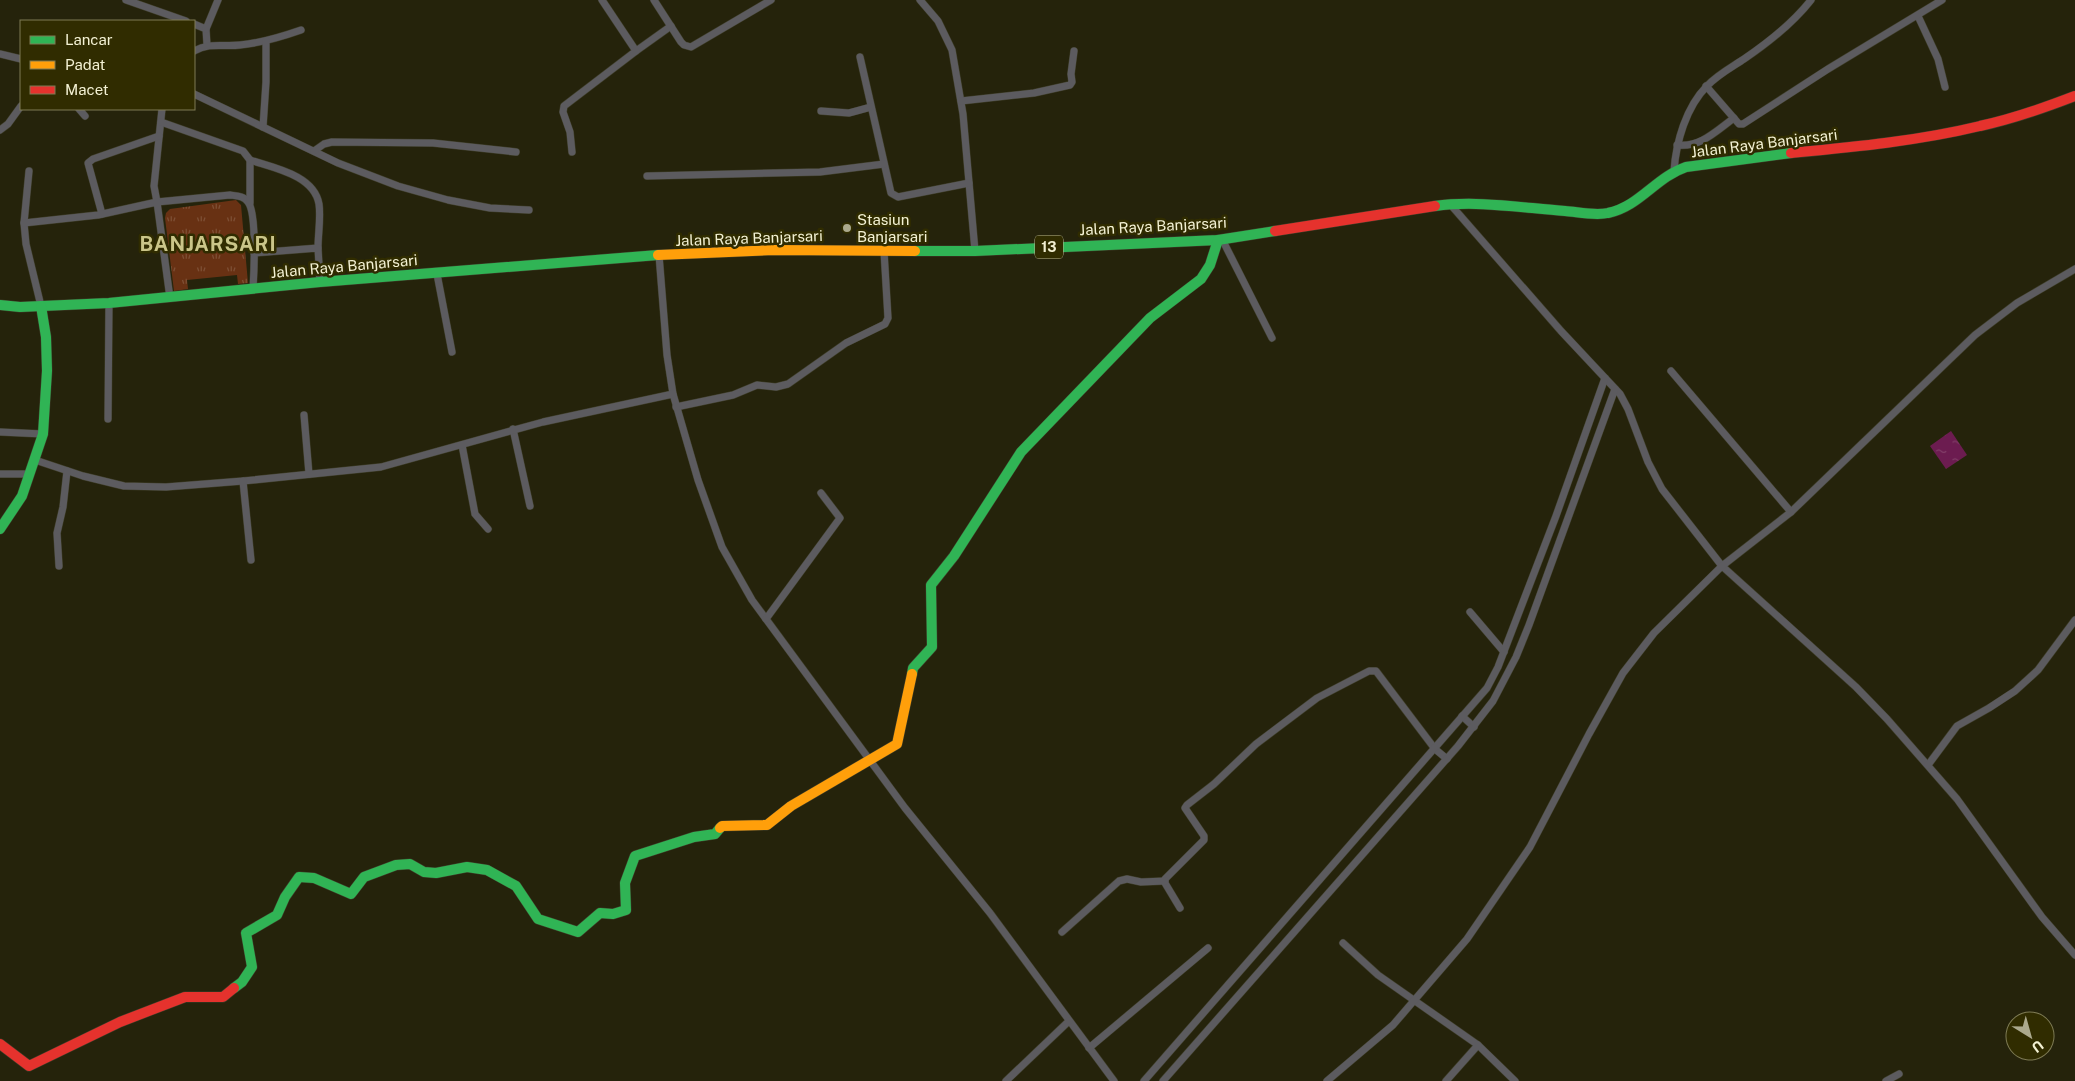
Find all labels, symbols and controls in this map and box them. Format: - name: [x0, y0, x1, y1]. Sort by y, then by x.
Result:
- legend: [20, 20, 195, 110]
- text: Lancar: [65, 31, 113, 48]
- text: Padat: [65, 56, 106, 73]
- text: Macet: [65, 81, 109, 98]
- street label: Jalan Raya Banjarsari: [1690, 126, 1838, 160]
- place label: Stasiun Banjarsari: [857, 211, 928, 245]
- street label: Jalan Raya Banjarsari: [1079, 214, 1227, 238]
- marker: Stasiun Banjarsari: [841, 222, 853, 234]
- street label: Jalan Raya Banjarsari: [675, 227, 823, 249]
- district label: BANJARSARI: [139, 232, 277, 256]
- road number: 13: [1035, 236, 1063, 258]
- street label: Jalan Raya Banjarsari: [270, 251, 418, 281]
- north arrow: [2005, 1011, 2055, 1061]
- text: U: [2029, 1037, 2047, 1056]

